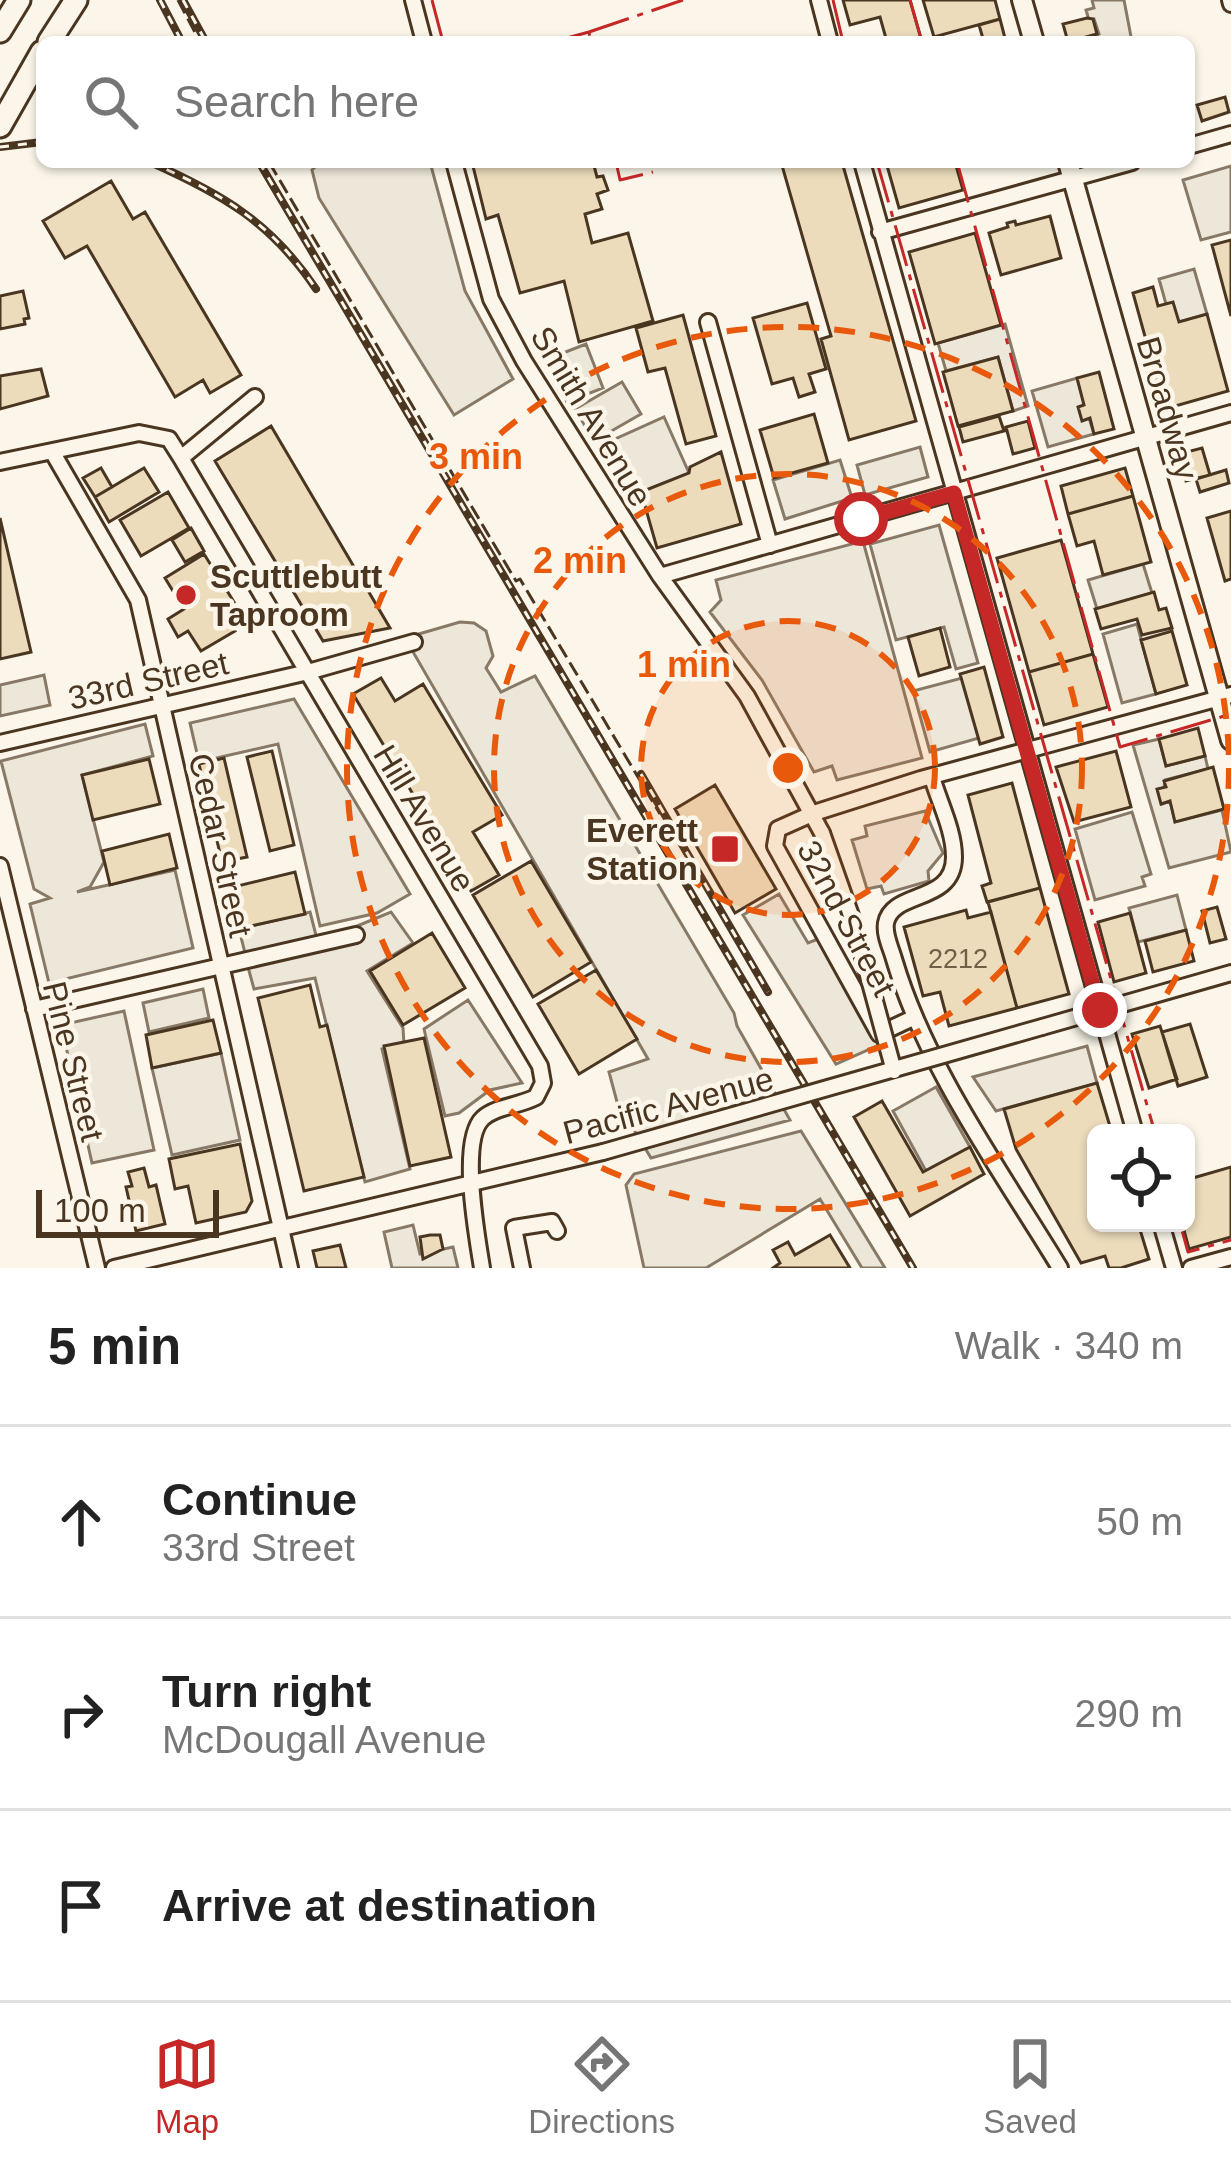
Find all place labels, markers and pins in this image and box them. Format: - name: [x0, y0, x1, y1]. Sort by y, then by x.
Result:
- place label: Scuttlebutt Taproom: [210, 558, 382, 633]
- marker: Scuttlebutt Taproom: [173, 582, 199, 608]
- centre of rings: [767, 747, 809, 789]
- place label: Everett Station: [586, 812, 698, 887]
- marker: Everett Station: [709, 833, 741, 865]

